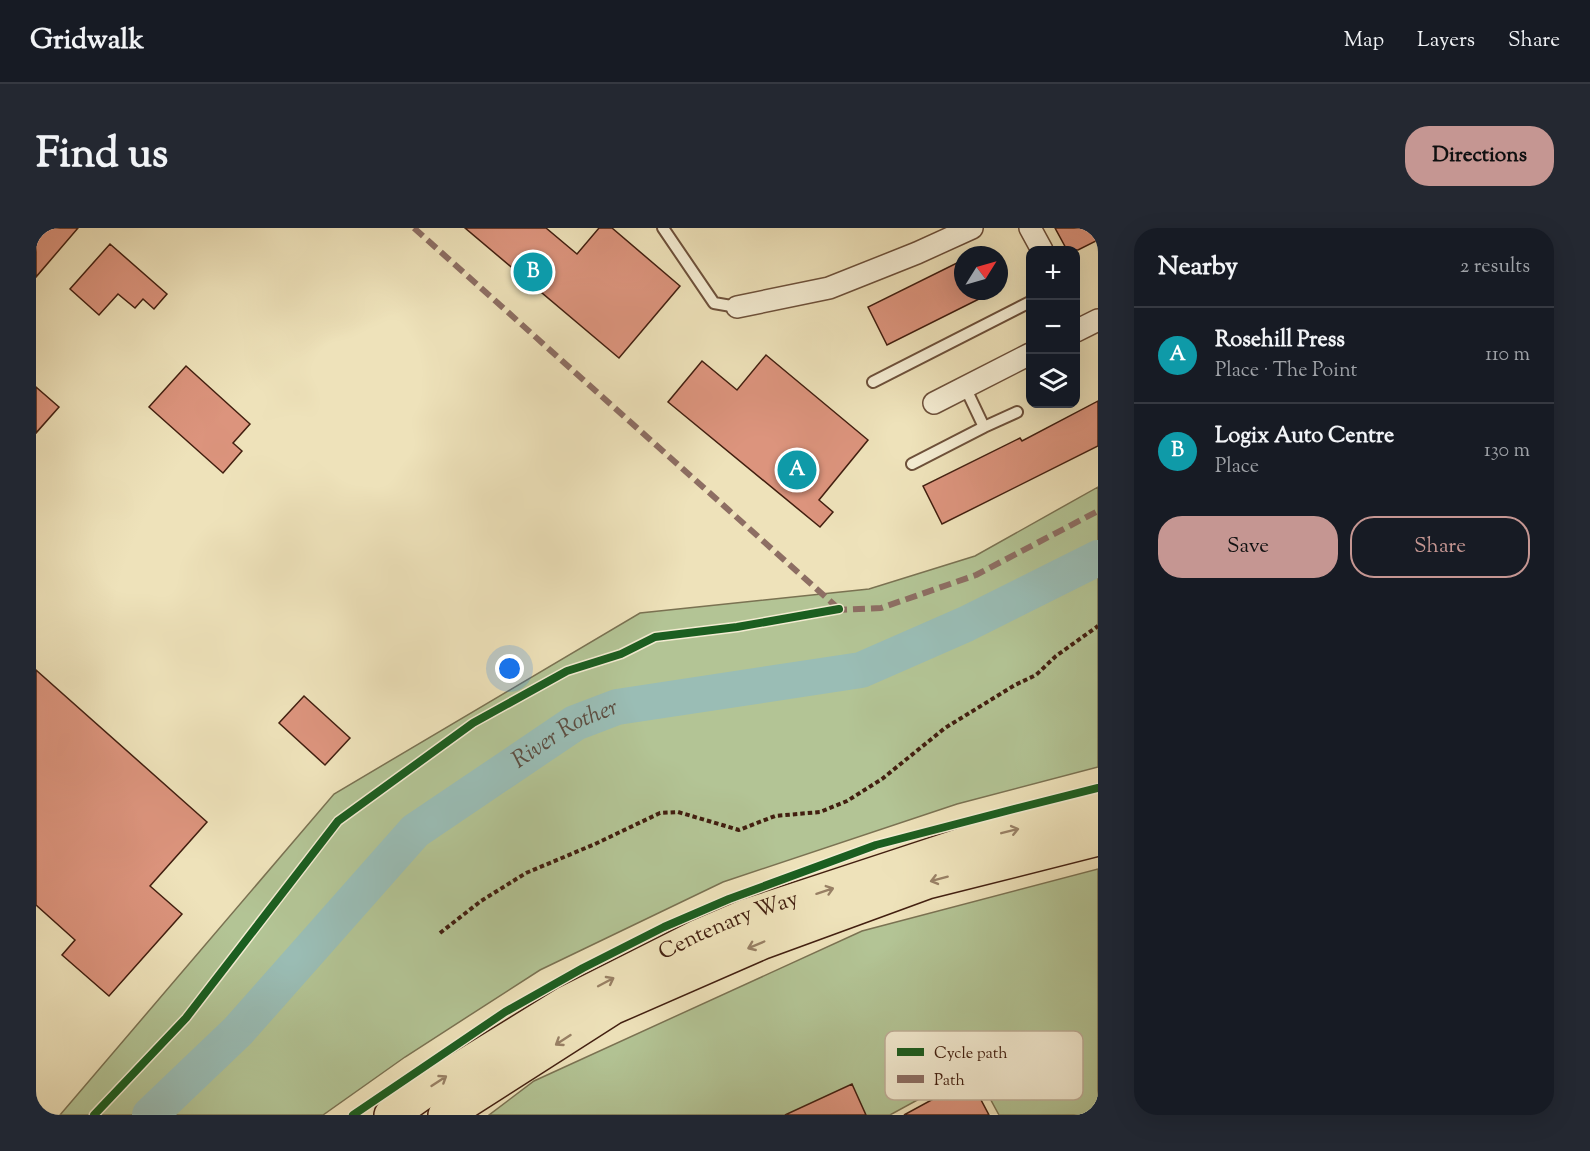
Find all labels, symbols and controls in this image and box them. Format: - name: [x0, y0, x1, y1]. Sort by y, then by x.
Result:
- text: Gridwalk: [30, 21, 144, 61]
- text: Map: [1344, 26, 1384, 56]
- text: Layers: [1417, 26, 1475, 56]
- text: Share: [1508, 26, 1560, 56]
- text: Find us: [36, 126, 168, 186]
- button: Directions: [1405, 126, 1554, 186]
- north arrow: [954, 246, 1008, 300]
- map controls: [1026, 246, 1080, 408]
- button: +: [1026, 246, 1080, 300]
- text: Nearby: [1158, 249, 1238, 286]
- pin: B: [514, 250, 552, 294]
- text: 2 results: [1460, 253, 1530, 282]
- button: −: [1026, 300, 1080, 354]
- text: Rosehill Press: [1215, 325, 1345, 357]
- text: A: [1169, 341, 1186, 370]
- text: 110 m: [1485, 341, 1530, 370]
- button: layers: [1026, 354, 1080, 408]
- text: Place · The Point: [1215, 357, 1357, 386]
- text: Logix Auto Centre: [1215, 421, 1394, 453]
- text: B: [1171, 437, 1184, 466]
- text: 130 m: [1484, 437, 1530, 466]
- pin: A: [778, 448, 816, 492]
- text: Place: [1215, 453, 1259, 482]
- button: Save: [1158, 516, 1338, 578]
- button: Share: [1350, 516, 1530, 578]
- your location: [495, 654, 524, 683]
- water label: River Rother: [505, 691, 624, 778]
- one-way arrow: [1000, 824, 1019, 836]
- one-way arrow: [930, 873, 949, 885]
- street label: Centenary Way: [653, 884, 803, 970]
- one-way arrow: [815, 884, 834, 895]
- one-way arrow: [748, 940, 766, 952]
- one-way arrow: [597, 976, 615, 987]
- legend: [885, 1031, 1083, 1100]
- one-way arrow: [554, 1033, 571, 1046]
- text: Cycle path: [934, 1043, 1008, 1066]
- text: Path: [934, 1070, 965, 1093]
- one-way arrow: [430, 1075, 447, 1087]

